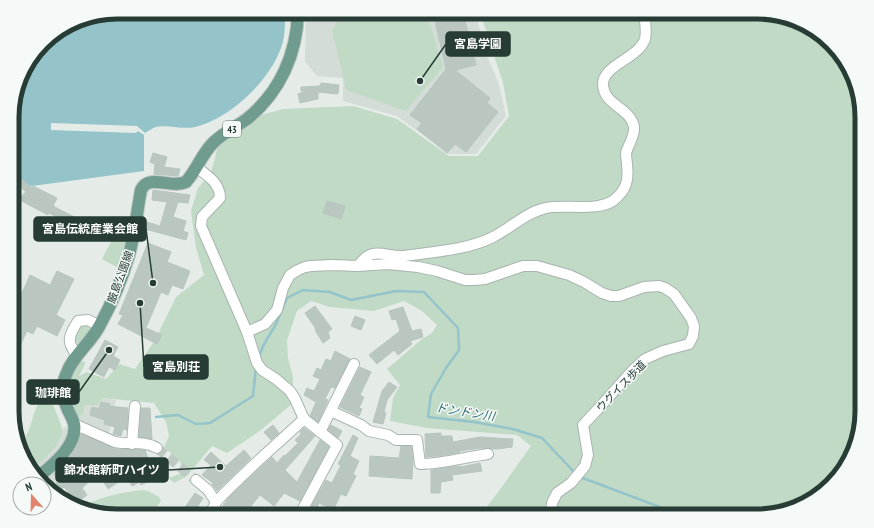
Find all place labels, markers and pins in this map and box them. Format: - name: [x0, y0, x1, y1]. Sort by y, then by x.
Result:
- callout: 宮島学園: [446, 32, 510, 56]
- callout: 宮島伝統産業会館: [34, 217, 146, 241]
- callout: 宮島別荘: [144, 355, 208, 379]
- callout: 珈琲館: [27, 380, 79, 404]
- callout: 錦水館新町ハイツ: [56, 458, 168, 482]

